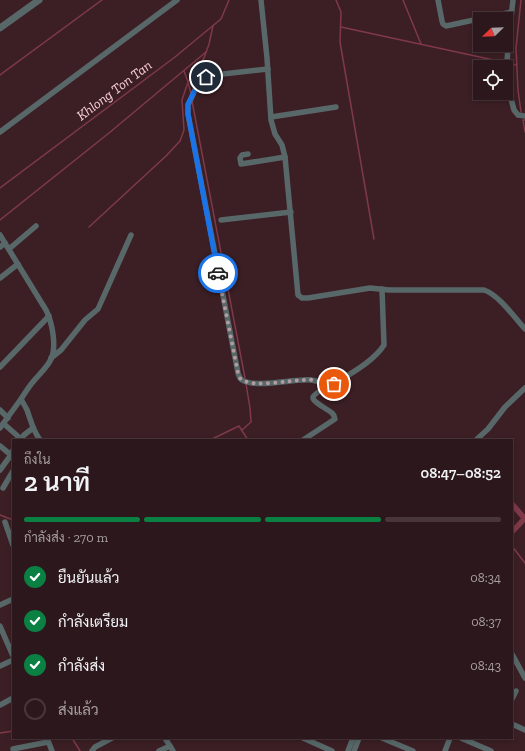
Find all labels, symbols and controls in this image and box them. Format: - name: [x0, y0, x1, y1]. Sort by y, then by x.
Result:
- north arrow: [473, 12, 513, 52]
- map controls: [473, 12, 513, 100]
- water label: Khlong Ton Tan: [73, 57, 155, 124]
- pin: [189, 60, 223, 94]
- button: locate: [473, 60, 513, 100]
- icon: home: [195, 66, 217, 88]
- courier: [198, 253, 238, 293]
- icon: car: [207, 262, 229, 284]
- pin: [317, 367, 351, 401]
- icon: bag: [323, 373, 345, 395]
- text: ถึงใน: [24, 452, 51, 467]
- text: 08:47–08:52: [421, 464, 501, 482]
- text: 2 นาที: [24, 466, 90, 498]
- text: กำลังส่ง · 270 m: [24, 530, 108, 545]
- icon: check: [24, 566, 46, 588]
- text: ยืนยันแล้ว: [58, 569, 119, 587]
- text: 08:34: [470, 570, 501, 585]
- icon: check: [24, 610, 46, 632]
- text: กำลังเตรียม: [58, 613, 128, 631]
- text: 08:37: [471, 614, 501, 629]
- icon: check: [24, 654, 46, 676]
- text: กำลังส่ง: [58, 657, 105, 675]
- text: 08:43: [470, 658, 501, 673]
- text: ส่งแล้ว: [58, 701, 99, 719]

